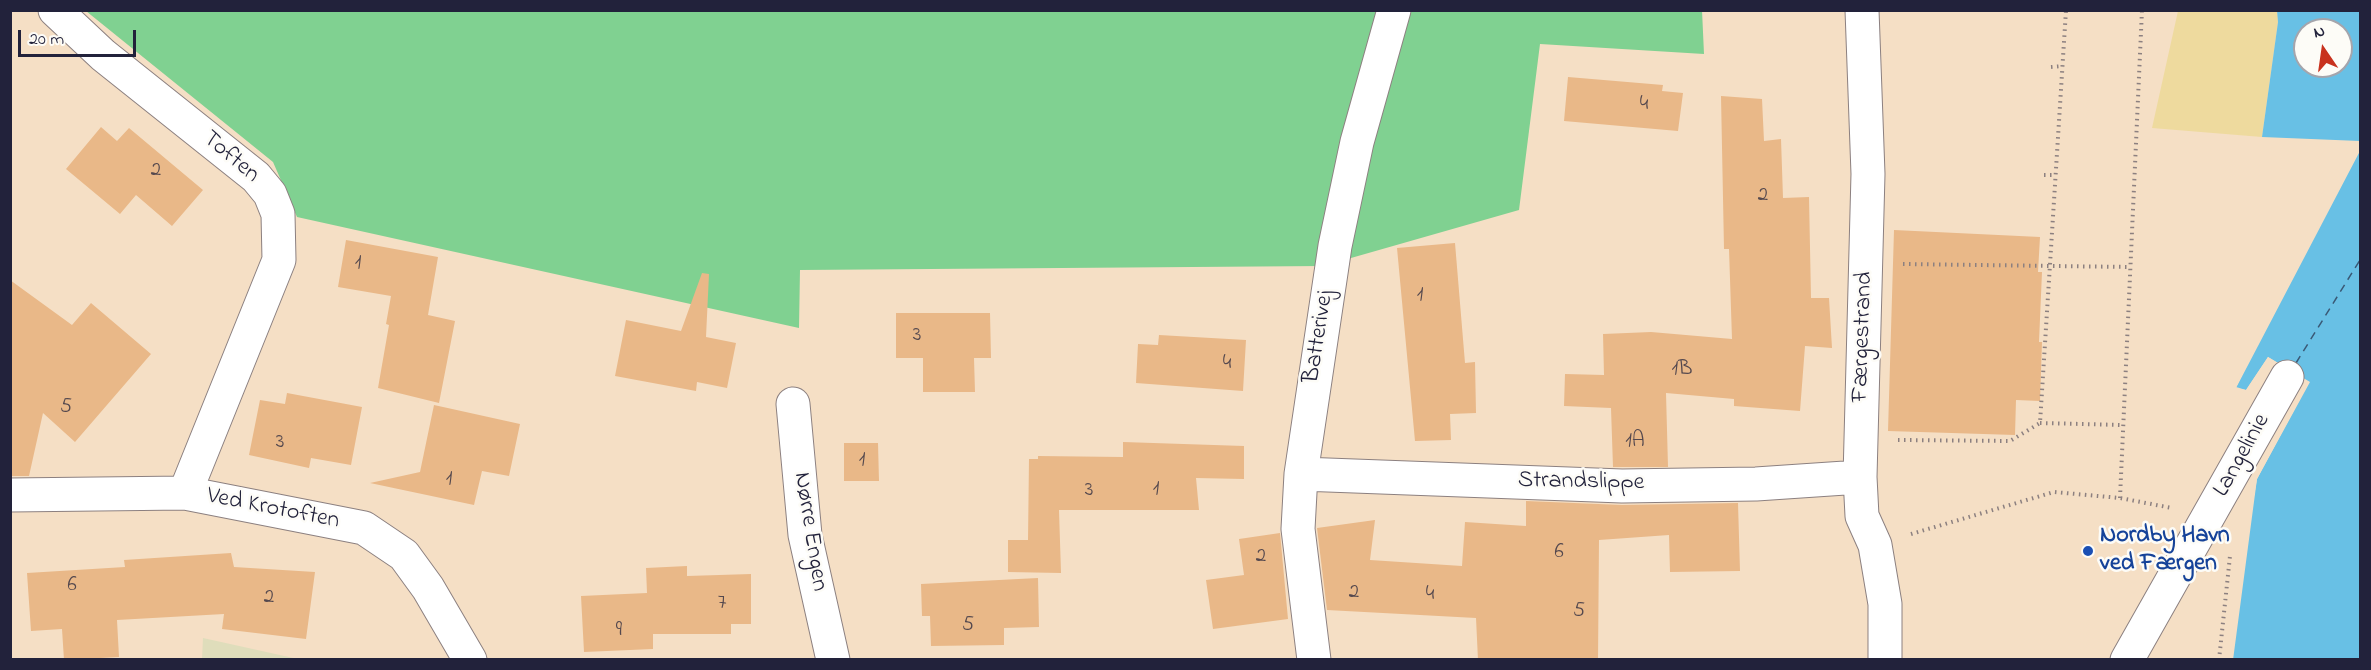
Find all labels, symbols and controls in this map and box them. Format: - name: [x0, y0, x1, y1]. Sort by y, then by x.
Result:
- scale bar: [21, 18, 140, 56]
- north arrow: [2293, 18, 2353, 78]
- text: N: [2311, 20, 2327, 45]
- text: 20 m: [29, 27, 64, 53]
- house number: 4: [1640, 93, 1648, 119]
- street label: Toften: [195, 126, 265, 190]
- house number: 2: [151, 159, 161, 185]
- house number: 2: [1758, 184, 1768, 210]
- house number: 1: [355, 252, 361, 278]
- street label: Færgestrand: [1847, 271, 1881, 403]
- house number: 1: [1417, 284, 1423, 310]
- street label: Batterivej: [1298, 289, 1342, 385]
- house number: 3: [913, 324, 921, 350]
- house number: 4: [1223, 352, 1231, 378]
- house number: 1B: [1672, 358, 1692, 384]
- house number: 5: [60, 396, 72, 422]
- street label: Langelinie: [2208, 409, 2278, 503]
- house number: 1A: [1625, 430, 1645, 456]
- house number: 3: [276, 431, 284, 457]
- house number: 1: [859, 449, 865, 475]
- street label: Strandslippe: [1517, 467, 1645, 499]
- house number: 1: [446, 468, 452, 494]
- street label: Nørre Engen: [785, 470, 833, 594]
- house number: 1: [1153, 478, 1159, 504]
- house number: 3: [1085, 479, 1093, 505]
- street label: Ved Krotoften: [204, 483, 342, 537]
- place label: Nordby Havn ved Færgen: [2100, 523, 2230, 579]
- house number: 6: [1554, 541, 1564, 567]
- marker: Nordby Havn ved Færgen: [2081, 544, 2095, 558]
- house number: 2: [1256, 545, 1266, 571]
- house number: 6: [67, 574, 77, 600]
- house number: 2: [1349, 581, 1359, 607]
- house number: 4: [1426, 583, 1434, 609]
- house number: 2: [264, 586, 274, 612]
- house number: 7: [718, 592, 726, 618]
- house number: 5: [1573, 600, 1585, 626]
- house number: 5: [962, 614, 974, 640]
- house number: 9: [616, 619, 622, 645]

